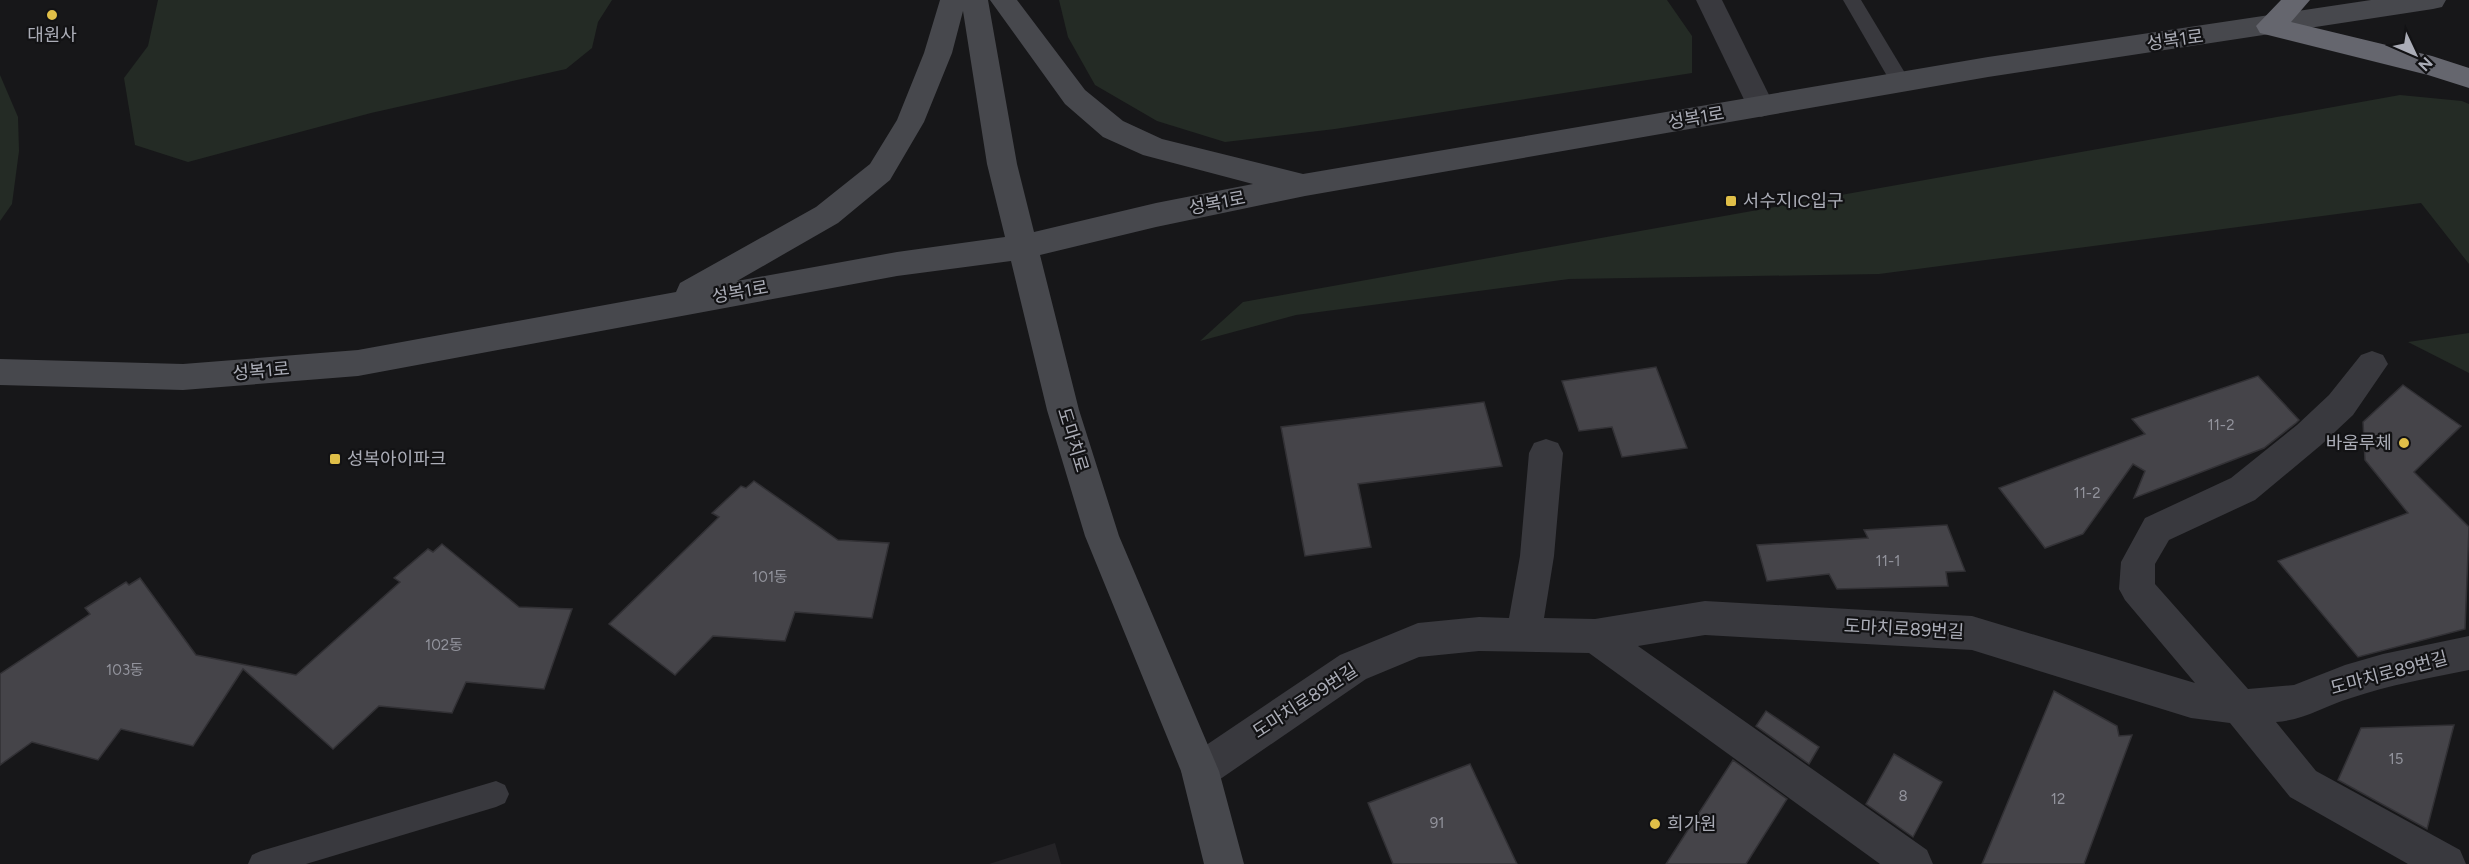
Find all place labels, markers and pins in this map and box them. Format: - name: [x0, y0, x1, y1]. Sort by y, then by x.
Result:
- marker: 대원사: [45, 8, 59, 22]
- place label: 대원사: [27, 24, 77, 46]
- place label: 서수지IC입구: [1743, 190, 1844, 212]
- marker: 서수지IC입구: [1724, 194, 1738, 208]
- place label: 바움루체: [2326, 432, 2392, 454]
- marker: 바움루체: [2397, 436, 2411, 450]
- place label: 성복아이파크: [347, 448, 446, 470]
- marker: 성복아이파크: [328, 452, 342, 466]
- place label: 희가원: [1667, 813, 1717, 835]
- marker: 희가원: [1648, 817, 1662, 831]

